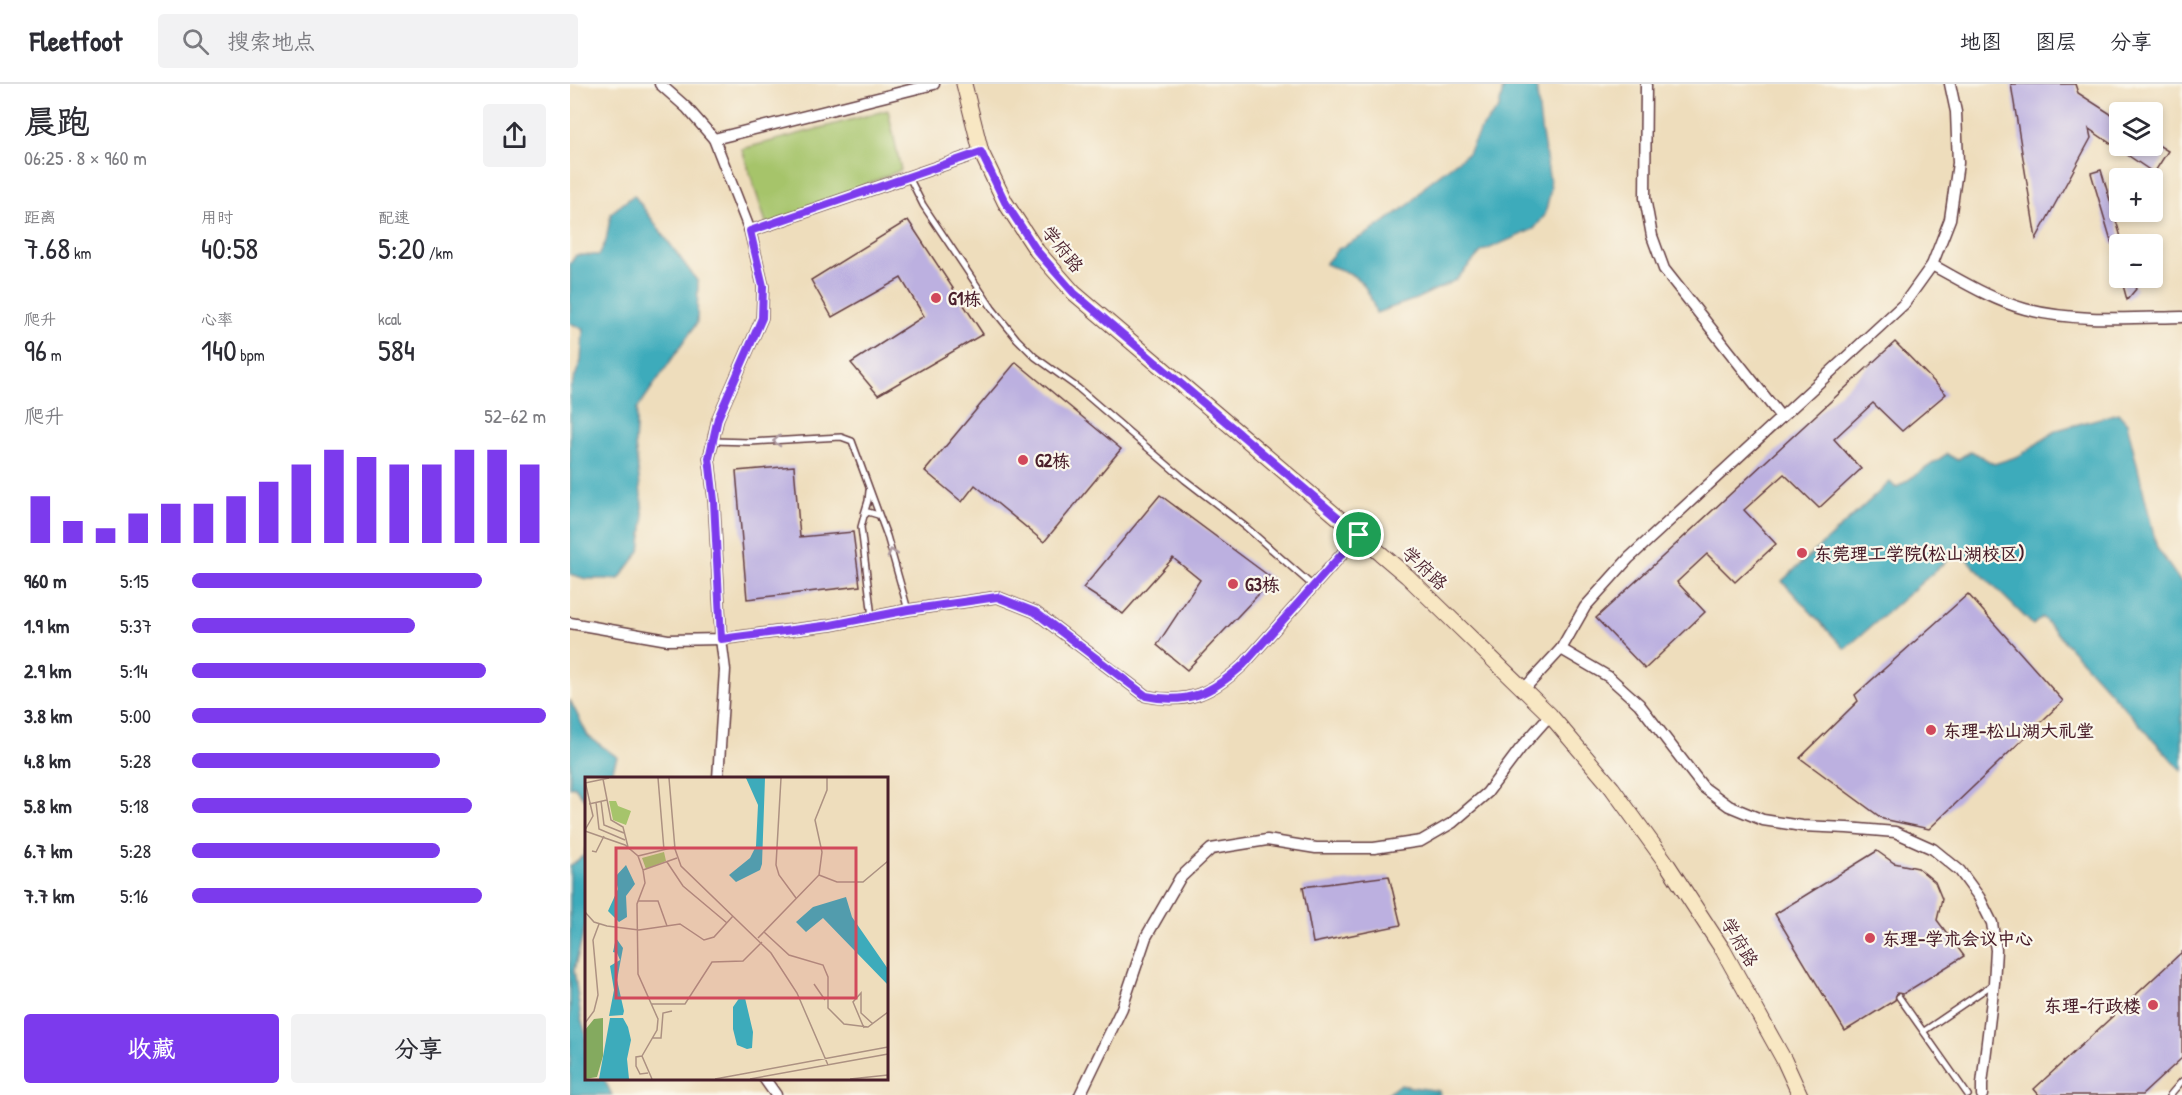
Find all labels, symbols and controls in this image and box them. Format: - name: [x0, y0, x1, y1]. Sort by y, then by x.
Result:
- search box: [158, 14, 578, 68]
- text: Fleetfoot: [30, 22, 122, 60]
- icon: search: [179, 25, 212, 58]
- text: 搜索地点: [227, 26, 315, 56]
- text: 地图: [1960, 27, 2002, 56]
- text: 图层: [2035, 27, 2077, 56]
- text: 分享: [2110, 27, 2152, 56]
- text: 晨跑: [24, 99, 90, 143]
- map controls: [2109, 102, 2163, 288]
- button: layers: [2109, 102, 2163, 156]
- button: share: [483, 104, 546, 167]
- text: 06:25 · 8 × 960 m: [24, 144, 147, 171]
- button: +: [2109, 168, 2163, 222]
- text: 距离: [24, 206, 56, 228]
- text: 用时: [201, 206, 233, 228]
- text: 配速: [378, 206, 410, 228]
- street label: 学府路: [1036, 220, 1090, 278]
- text: 7.68: [24, 228, 70, 268]
- text: 40:58: [201, 228, 258, 268]
- text: 5:20: [378, 228, 425, 268]
- button: −: [2109, 234, 2163, 288]
- text: km: [70, 242, 91, 264]
- text: /km: [425, 242, 453, 264]
- place label: G1栋: [948, 286, 981, 311]
- marker: G1栋: [929, 291, 943, 305]
- text: 爬升: [24, 308, 56, 330]
- text: 心率: [201, 308, 233, 330]
- text: kcal: [378, 308, 401, 330]
- text: 96: [24, 330, 47, 370]
- text: 140: [201, 330, 237, 370]
- text: 584: [378, 330, 415, 370]
- text: m: [47, 344, 62, 366]
- text: bpm: [237, 344, 265, 366]
- text: 爬升: [24, 402, 64, 429]
- text: 52–62 m: [484, 402, 546, 429]
- one-way arrow: [773, 435, 782, 447]
- place label: G2栋: [1035, 448, 1070, 473]
- marker: G2栋: [1016, 453, 1030, 467]
- pin: [1333, 509, 1384, 560]
- icon: arrive: [1342, 518, 1375, 551]
- street label: 学府路: [1397, 540, 1453, 596]
- place label: 东莞理工学院(松山湖校区): [1814, 541, 2025, 566]
- marker: 东莞理工学院(松山湖校区): [1795, 546, 1809, 560]
- one-way arrow: [887, 549, 899, 559]
- text: 960 m: [24, 567, 66, 594]
- text: 5:15: [120, 567, 149, 594]
- place label: G3栋: [1245, 572, 1280, 597]
- marker: G3栋: [1226, 577, 1240, 591]
- text: 1.9 km: [24, 612, 69, 639]
- text: 5:37: [120, 612, 152, 639]
- text: 2.9 km: [24, 657, 71, 684]
- text: 5:14: [120, 657, 148, 684]
- text: 3.8 km: [24, 702, 72, 729]
- text: 5:00: [120, 702, 151, 729]
- place label: 东理-松山湖大礼堂: [1943, 718, 2094, 743]
- marker: 东理-松山湖大礼堂: [1924, 723, 1938, 737]
- text: 4.8 km: [24, 747, 71, 774]
- text: 5:28: [120, 747, 151, 774]
- inset map: [585, 777, 888, 1080]
- text: 5.8 km: [24, 792, 72, 819]
- text: 5:18: [120, 792, 149, 819]
- text: 6.7 km: [24, 837, 73, 864]
- text: 5:28: [120, 837, 151, 864]
- text: 7.7 km: [24, 882, 75, 909]
- text: 5:16: [120, 882, 148, 909]
- street label: 学府路: [1715, 912, 1765, 972]
- place label: 东理-学术会议中心: [1882, 926, 2033, 951]
- marker: 东理-学术会议中心: [1863, 931, 1877, 945]
- place label: 东理-行政楼: [2044, 993, 2141, 1018]
- marker: 东理-行政楼: [2146, 998, 2160, 1012]
- button: 收藏: [24, 1014, 279, 1083]
- button: 分享: [291, 1014, 546, 1083]

